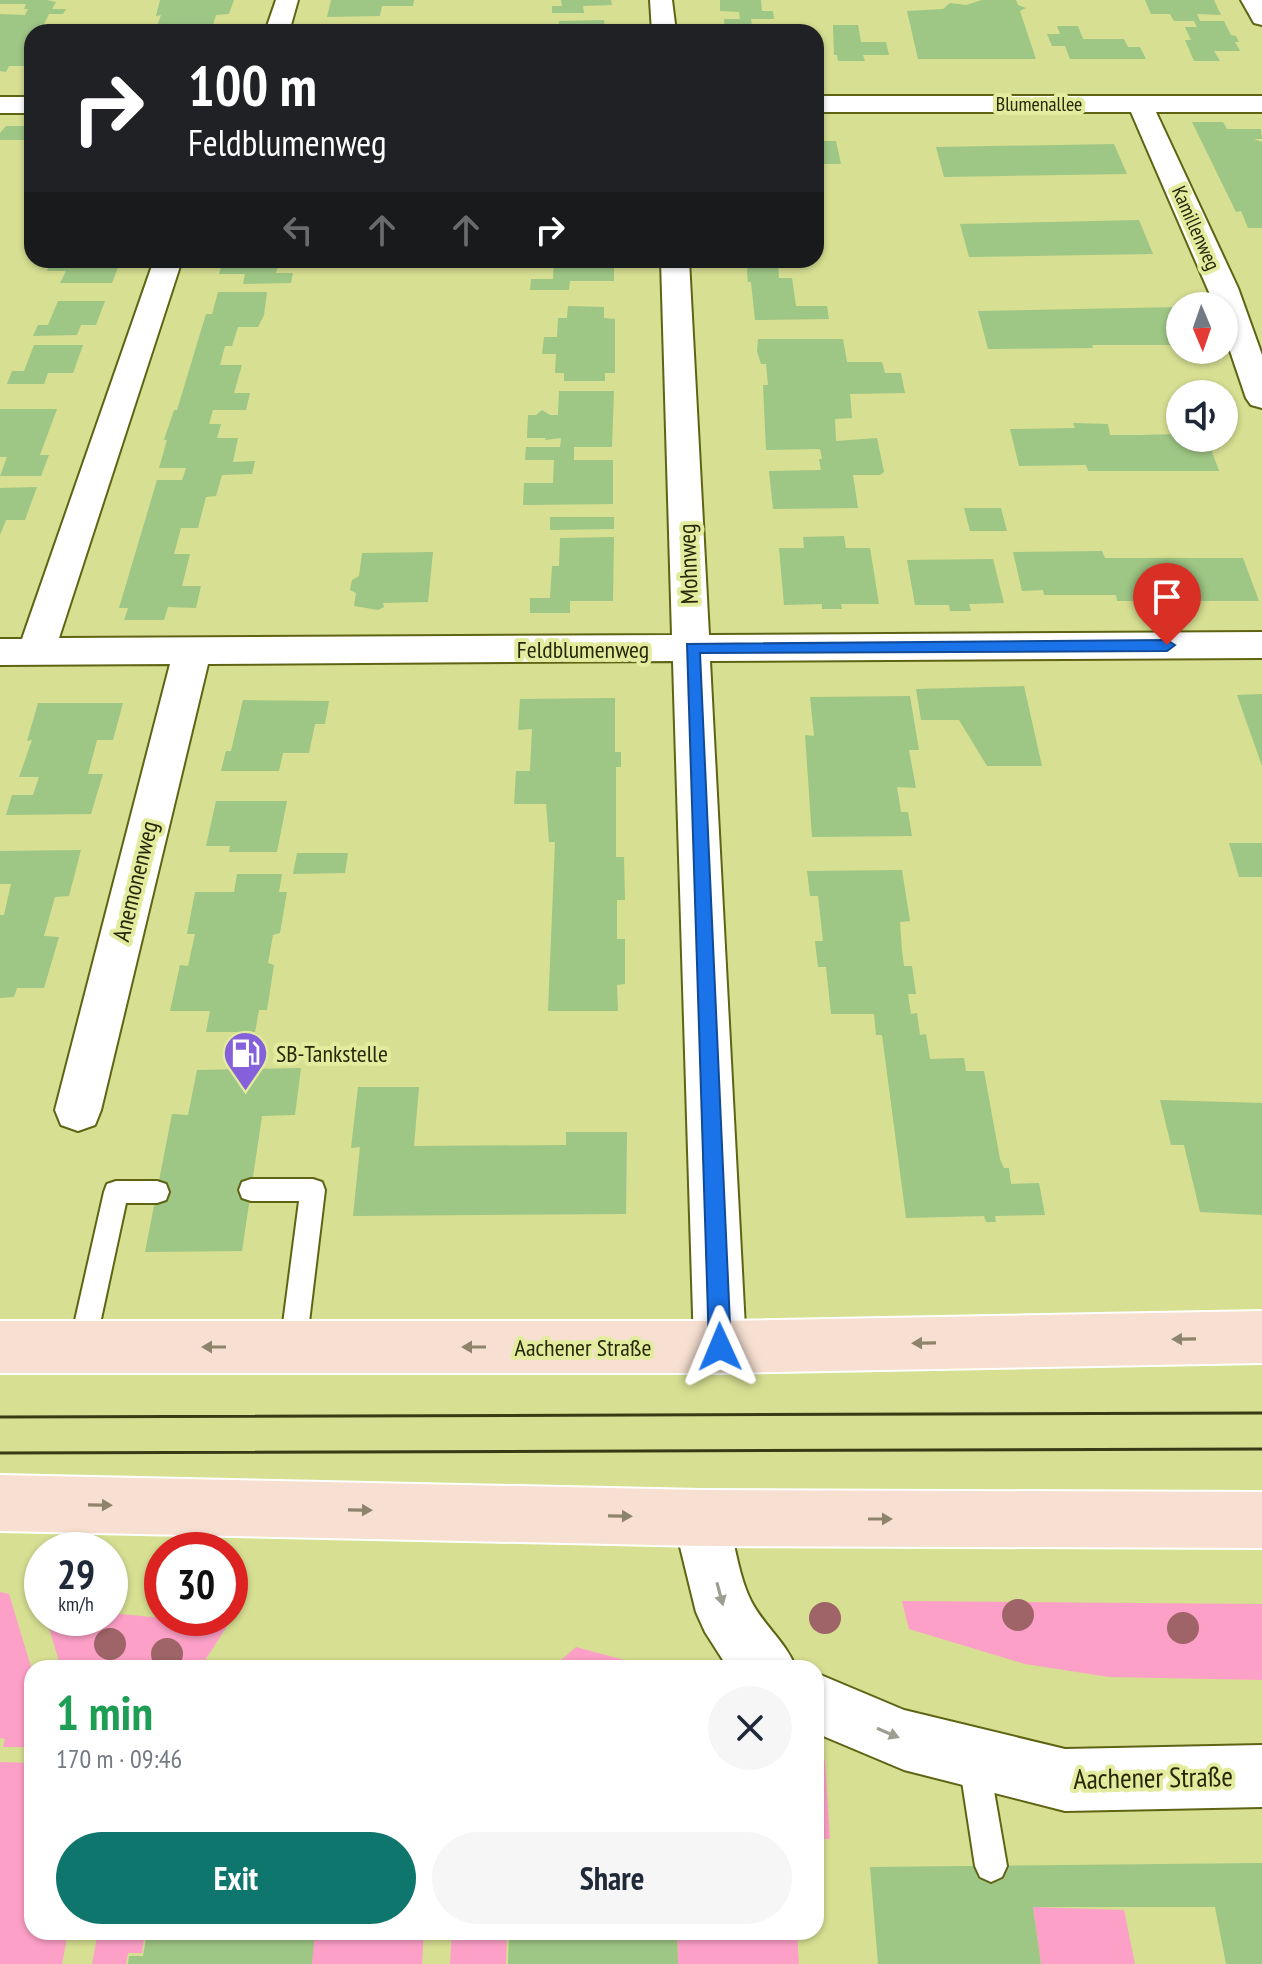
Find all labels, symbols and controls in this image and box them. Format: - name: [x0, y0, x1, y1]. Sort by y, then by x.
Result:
- text: 100 m: [188, 49, 317, 121]
- icon: right: [56, 56, 160, 160]
- street label: Blumenallee: [996, 91, 1082, 117]
- text: Feldblumenweg: [188, 119, 387, 166]
- street label: Kamillenweg: [1166, 182, 1226, 274]
- icon: left: [276, 208, 320, 252]
- icon: ahead: [360, 208, 404, 252]
- icon: ahead: [444, 208, 488, 252]
- icon: right: [528, 208, 572, 252]
- north arrow: [1166, 292, 1238, 364]
- map controls: [1166, 292, 1238, 452]
- button: sound: [1166, 380, 1238, 452]
- street label: Mohnweg: [671, 523, 705, 605]
- pin: [1133, 563, 1201, 645]
- icon: arrive: [1145, 575, 1189, 619]
- street label: Feldblumenweg: [517, 634, 649, 665]
- street label: Anemonenweg: [105, 818, 165, 944]
- fuel station icon: SB-Tankstelle: [221, 1029, 269, 1092]
- place label: SB-Tankstelle: [276, 1038, 388, 1069]
- position arrow: [678, 1305, 762, 1389]
- street label: Aachener Straße: [515, 1332, 651, 1363]
- one-way arrow: [1171, 1332, 1196, 1345]
- one-way arrow: [911, 1337, 936, 1350]
- one-way arrow: [201, 1341, 226, 1353]
- one-way arrow: [461, 1341, 486, 1353]
- one-way arrow: [88, 1498, 113, 1511]
- one-way arrow: [348, 1504, 373, 1517]
- one-way arrow: [608, 1510, 633, 1523]
- one-way arrow: [868, 1513, 893, 1525]
- speed limit sign: 30: [144, 1532, 248, 1636]
- text: 29: [57, 1548, 95, 1600]
- one-way arrow: [715, 1581, 727, 1606]
- text: km/h: [58, 1591, 94, 1617]
- text: 1 min: [56, 1681, 153, 1743]
- button: close: [708, 1686, 792, 1770]
- one-way arrow: [876, 1727, 900, 1740]
- text: 170 m · 09:46: [56, 1742, 182, 1775]
- street label: Aachener Straße: [1073, 1757, 1233, 1797]
- button: Exit: [56, 1832, 416, 1924]
- button: Share: [432, 1832, 792, 1924]

